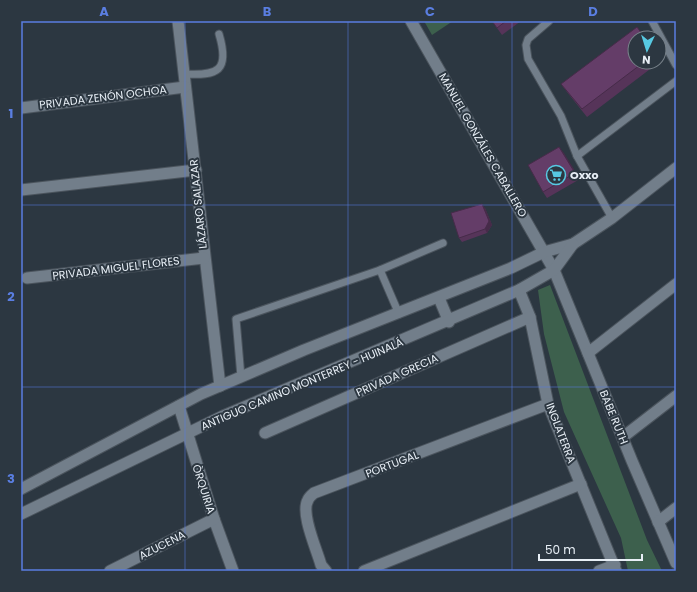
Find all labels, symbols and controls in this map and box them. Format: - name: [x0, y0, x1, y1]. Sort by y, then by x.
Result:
- text: A: [99, 2, 109, 21]
- text: B: [263, 2, 272, 21]
- text: C: [425, 2, 435, 21]
- text: D: [588, 2, 598, 21]
- north arrow: [627, 30, 667, 70]
- text: N: [642, 52, 651, 68]
- street label: MANUEL GONZÁLES CABALLERO: [435, 70, 531, 220]
- street label: PRIVADA ZENÓN OCHOA: [38, 81, 168, 113]
- text: 1: [9, 104, 13, 123]
- street label: LÁZARO SALAZAR: [185, 158, 211, 250]
- supermarket icon: Oxxo: [545, 164, 567, 186]
- place label: Oxxo: [570, 167, 599, 183]
- street label: PRIVADA MIGUEL FLORES: [52, 252, 180, 284]
- text: 2: [7, 287, 15, 306]
- street label: ANTIGUO CAMINO MONTERREY - HUINALÁ: [198, 334, 406, 434]
- street label: PRIVADA GRECIA: [353, 350, 441, 400]
- street label: BABE RUTH: [596, 388, 632, 446]
- street label: INGLATERRA: [542, 400, 580, 466]
- street label: PORTUGAL: [363, 446, 421, 481]
- street label: ÒRQUIRIA: [189, 462, 220, 516]
- text: 3: [7, 469, 15, 488]
- street label: AZUCENA: [136, 526, 188, 563]
- scale bar: [539, 536, 642, 562]
- text: 50 m: [545, 541, 576, 558]

